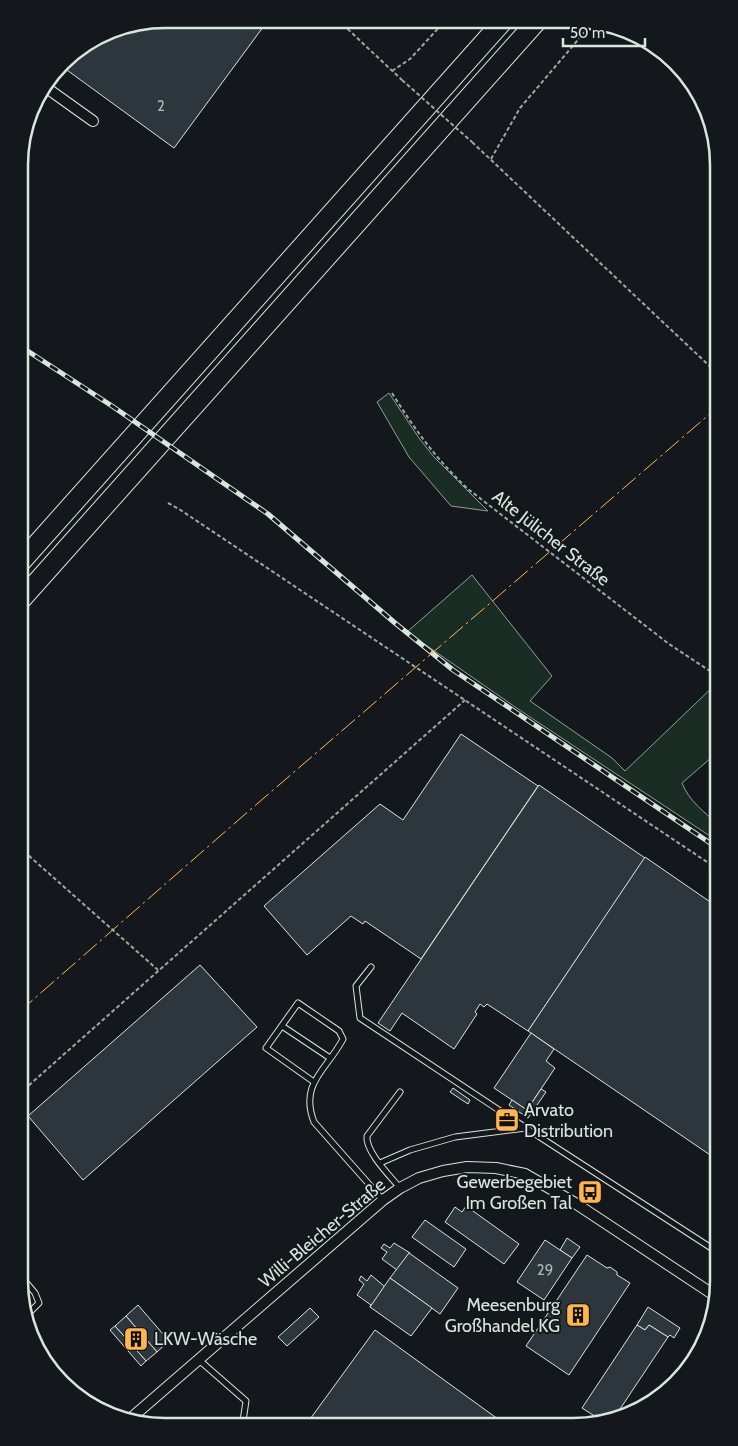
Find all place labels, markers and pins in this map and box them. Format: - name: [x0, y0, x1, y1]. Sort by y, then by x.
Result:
- place label: Arvato Distribution: [524, 1099, 613, 1142]
- office icon: Arvato Distribution: [494, 1107, 520, 1133]
- place label: Gewerbegebiet Im Großen Tal: [456, 1171, 573, 1214]
- bus stop icon: Gewerbegebiet Im Großen Tal: [577, 1179, 603, 1205]
- place label: Meesenburg Großhandel KG: [445, 1294, 561, 1337]
- building icon: Meesenburg Großhandel KG: [565, 1302, 591, 1328]
- building icon: LKW-Wäsche: [123, 1326, 149, 1352]
- place label: LKW-Wäsche: [154, 1328, 257, 1350]

